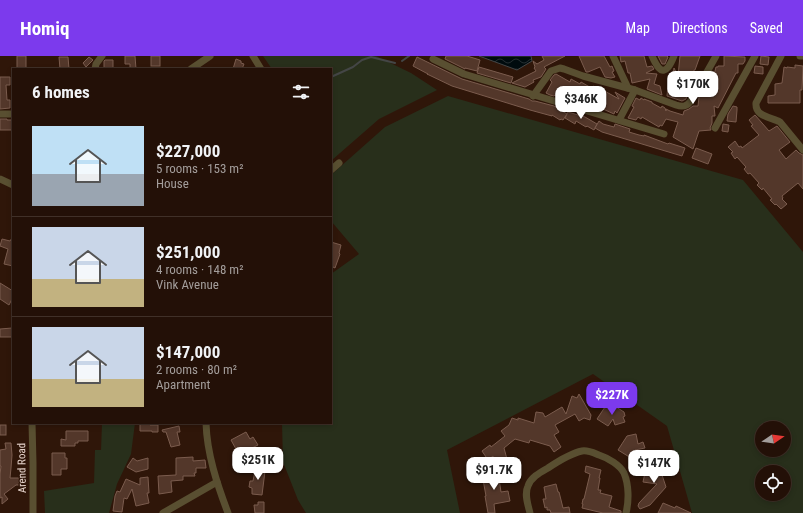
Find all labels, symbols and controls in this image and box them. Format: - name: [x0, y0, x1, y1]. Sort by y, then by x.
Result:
- text: Homiq: [20, 17, 69, 40]
- text: Map: [626, 20, 650, 36]
- text: Directions: [672, 20, 728, 36]
- text: Saved: [750, 20, 783, 36]
- pin: $170K: [665, 71, 721, 105]
- text: $170K: [676, 76, 710, 91]
- icon: filters: [290, 81, 312, 103]
- text: 6 homes: [32, 82, 90, 102]
- pin: $346K: [553, 86, 609, 120]
- text: $346K: [564, 91, 598, 106]
- text: $227,000: [156, 141, 220, 161]
- icon: home: [64, 142, 112, 190]
- text: 5 rooms · 153 m²: [156, 161, 243, 176]
- text: House: [156, 176, 189, 191]
- text: $251,000: [156, 242, 220, 262]
- icon: home: [64, 243, 112, 291]
- text: 4 rooms · 148 m²: [156, 262, 243, 277]
- text: Vink Avenue: [156, 277, 219, 292]
- text: $147,000: [156, 342, 220, 362]
- icon: home: [64, 343, 112, 391]
- text: 2 rooms · 80 m²: [156, 362, 237, 377]
- text: Apartment: [156, 377, 210, 392]
- pin: $227K: [584, 382, 640, 416]
- text: $227K: [595, 387, 629, 402]
- north arrow: [755, 421, 791, 457]
- map controls: [755, 421, 791, 501]
- street label: Arend Road: [15, 443, 29, 493]
- pin: $251K: [230, 447, 286, 481]
- pin: $147K: [626, 450, 682, 484]
- text: $251K: [241, 452, 275, 467]
- text: $147K: [637, 455, 671, 470]
- pin: $91.7K: [461, 457, 527, 491]
- text: $91.7K: [475, 462, 513, 477]
- button: locate: [755, 465, 791, 501]

